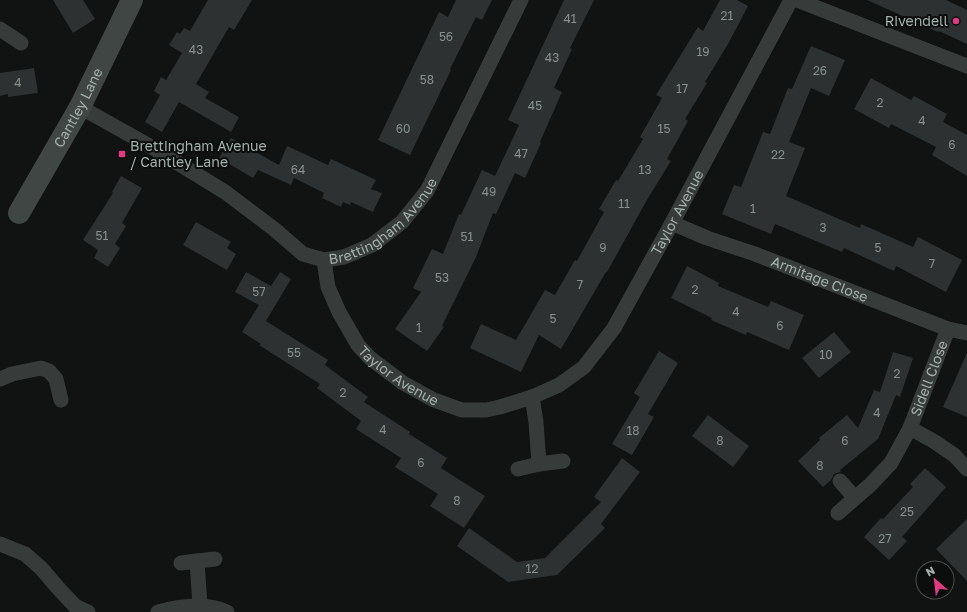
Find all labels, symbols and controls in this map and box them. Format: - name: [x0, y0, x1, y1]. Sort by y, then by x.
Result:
- house number: 21: [721, 8, 734, 23]
- house number: 41: [563, 11, 577, 26]
- place label: Rivendell: [885, 12, 948, 29]
- marker: Rivendell: [951, 16, 961, 26]
- house number: 56: [439, 29, 453, 44]
- house number: 43: [189, 42, 203, 57]
- house number: 19: [696, 44, 710, 59]
- house number: 43: [545, 50, 559, 65]
- house number: 26: [813, 63, 827, 78]
- street label: Cantley Lane: [50, 65, 106, 150]
- house number: 58: [420, 72, 434, 87]
- house number: 4: [14, 75, 22, 90]
- house number: 17: [676, 81, 688, 96]
- house number: 2: [877, 95, 884, 110]
- house number: 45: [528, 98, 542, 113]
- house number: 4: [918, 113, 926, 128]
- house number: 60: [396, 121, 410, 136]
- house number: 15: [658, 121, 670, 136]
- place label: Brettingham Avenue / Cantley Lane: [130, 137, 267, 170]
- house number: 6: [948, 137, 956, 152]
- house number: 47: [514, 146, 528, 161]
- house number: 22: [771, 147, 785, 162]
- marker: Brettingham Avenue / Cantley Lane: [117, 149, 127, 159]
- house number: 64: [291, 162, 305, 177]
- house number: 13: [639, 162, 651, 177]
- street label: Taylor Avenue: [647, 167, 707, 258]
- street label: Brettingham Avenue: [328, 175, 440, 267]
- house number: 49: [482, 184, 496, 199]
- house number: 11: [618, 196, 630, 211]
- house number: 1: [750, 201, 756, 216]
- house number: 3: [819, 220, 827, 235]
- house number: 51: [96, 228, 109, 243]
- house number: 51: [461, 229, 474, 244]
- house number: 9: [599, 240, 607, 255]
- house number: 5: [875, 240, 882, 255]
- street label: Armitage Close: [769, 252, 871, 305]
- house number: 7: [929, 256, 935, 271]
- house number: 53: [435, 270, 449, 285]
- house number: 7: [577, 277, 583, 292]
- house number: 2: [692, 282, 699, 297]
- house number: 57: [252, 284, 266, 299]
- house number: 4: [732, 304, 740, 319]
- house number: 5: [550, 311, 557, 326]
- house number: 6: [776, 318, 784, 333]
- house number: 1: [416, 320, 422, 335]
- street label: Sidell Close: [906, 338, 951, 418]
- street label: Taylor Avenue: [355, 342, 442, 409]
- house number: 55: [287, 345, 301, 360]
- house number: 10: [819, 347, 833, 362]
- house number: 2: [894, 366, 901, 381]
- house number: 2: [340, 385, 347, 400]
- house number: 4: [873, 405, 881, 420]
- house number: 4: [379, 422, 387, 437]
- house number: 18: [626, 423, 640, 438]
- house number: 8: [716, 433, 724, 448]
- house number: 6: [841, 433, 849, 448]
- house number: 6: [417, 455, 425, 470]
- house number: 8: [816, 458, 824, 473]
- house number: 8: [453, 493, 461, 508]
- house number: 25: [900, 504, 914, 519]
- house number: 27: [878, 531, 892, 546]
- north arrow: [915, 560, 955, 600]
- house number: 12: [526, 561, 538, 576]
- text: N: [923, 563, 937, 578]

